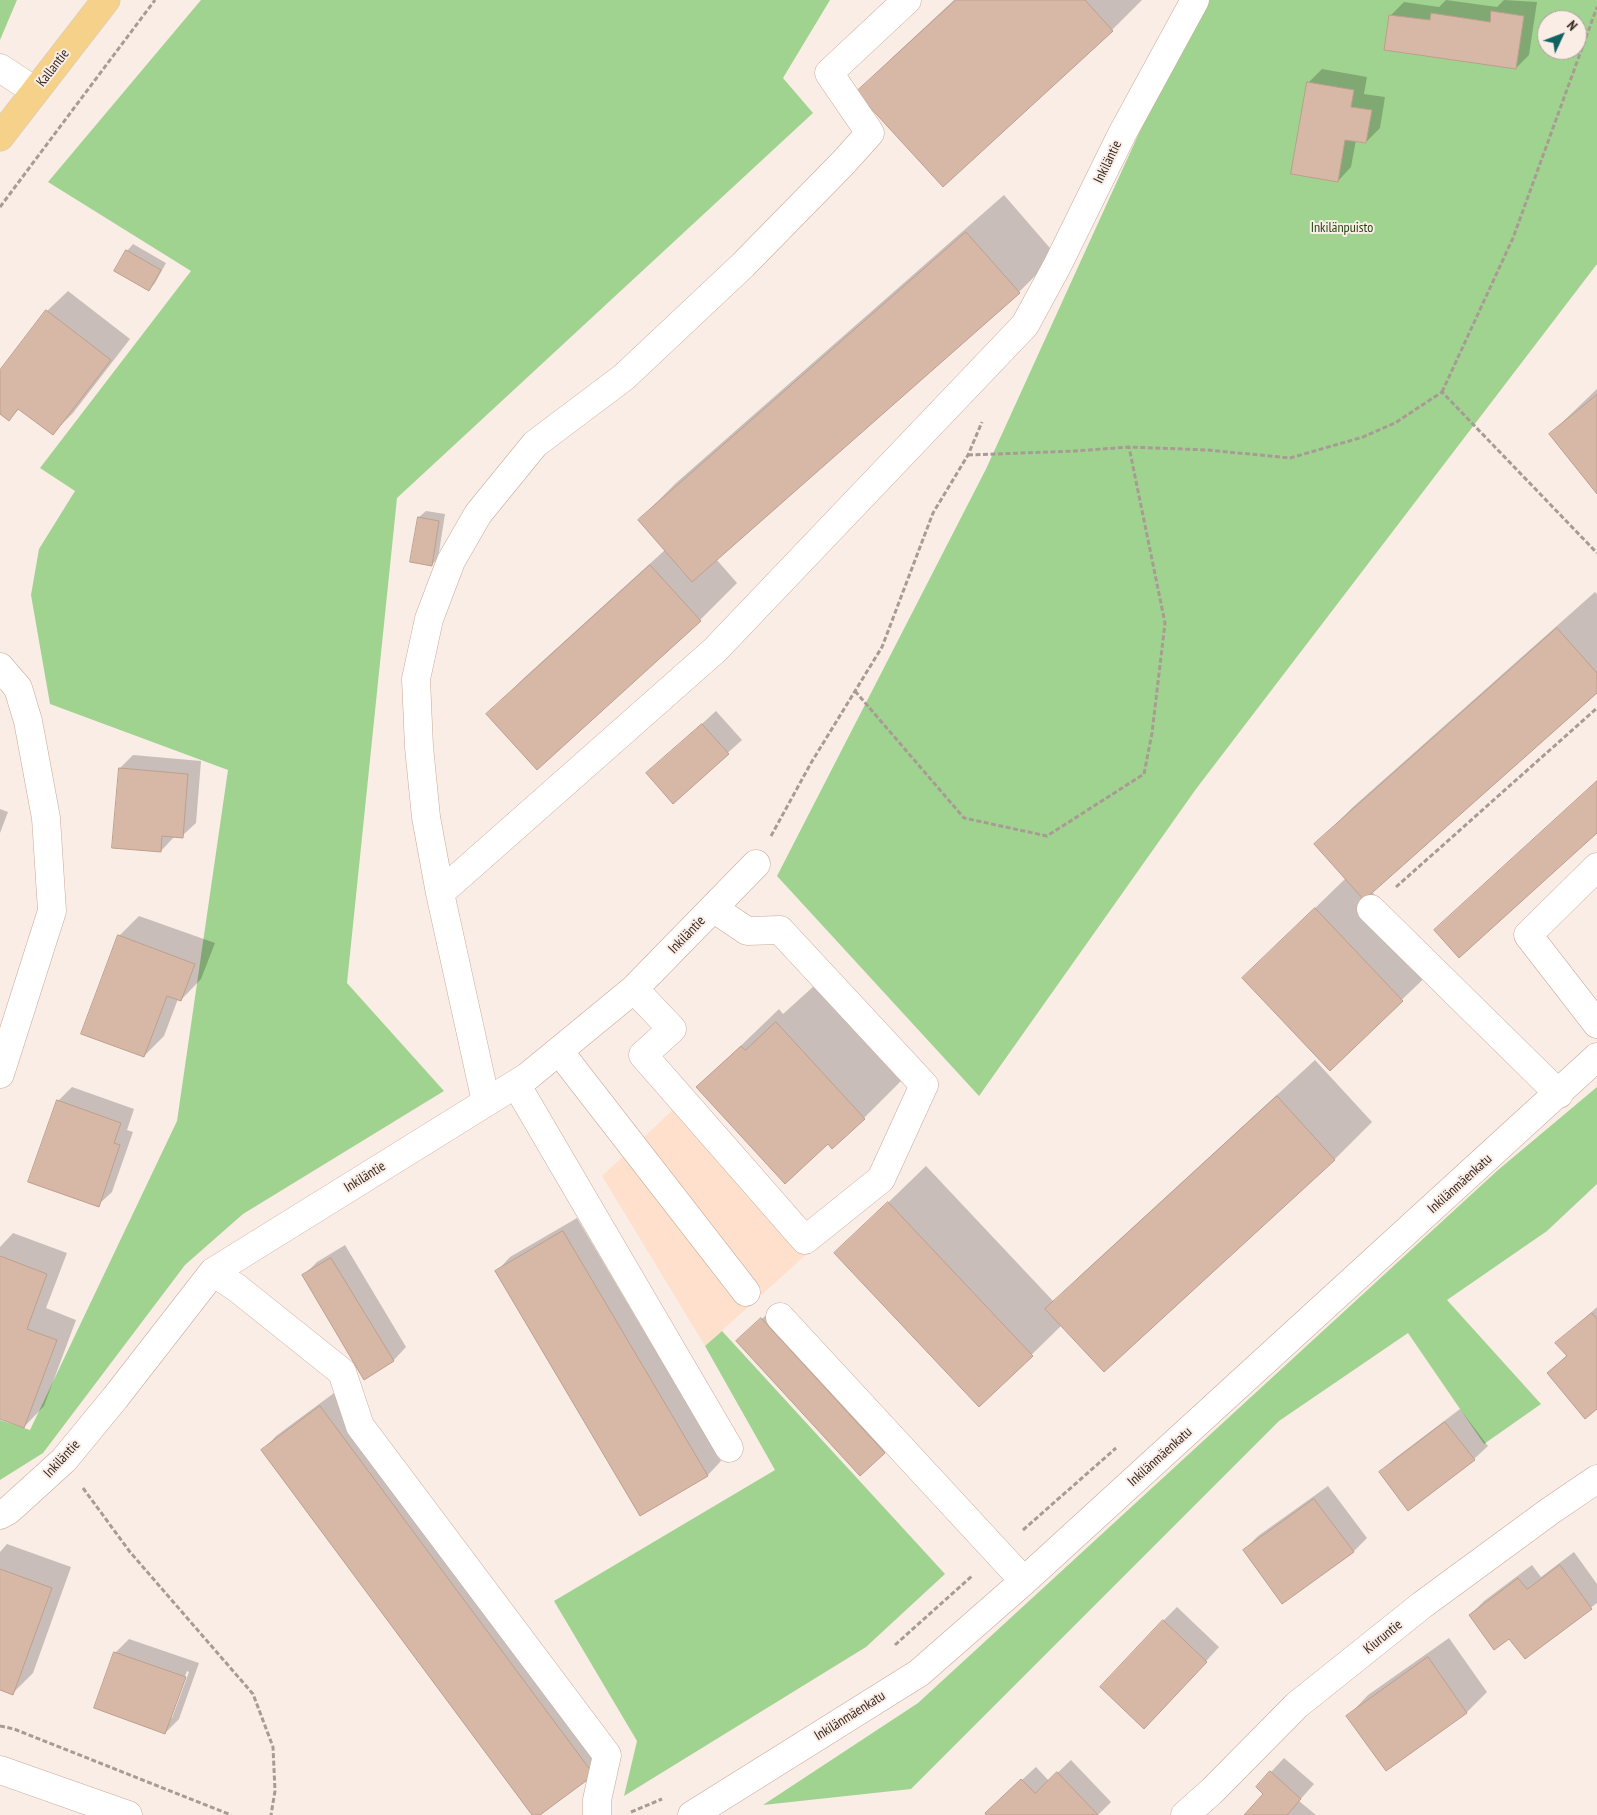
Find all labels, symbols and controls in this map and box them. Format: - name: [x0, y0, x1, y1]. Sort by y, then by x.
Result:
- north arrow: [1537, 10, 1587, 60]
- text: N: [1563, 17, 1581, 34]
- street label: Kallantie: [33, 46, 73, 90]
- street label: Inkiläntie: [1090, 138, 1126, 186]
- park label: Inkilänpuisto: [1311, 220, 1373, 236]
- street label: Inkiläntie: [665, 913, 709, 957]
- street label: Inkilänmäenkatu: [1424, 1151, 1496, 1217]
- street label: Inkiläntie: [341, 1158, 389, 1196]
- street label: Inkilänmäenkatu: [1124, 1424, 1196, 1490]
- street label: Inkiläntie: [40, 1437, 84, 1481]
- street label: Kiuruntie: [1360, 1616, 1406, 1658]
- street label: Inkilänmäenkatu: [811, 1688, 889, 1744]

